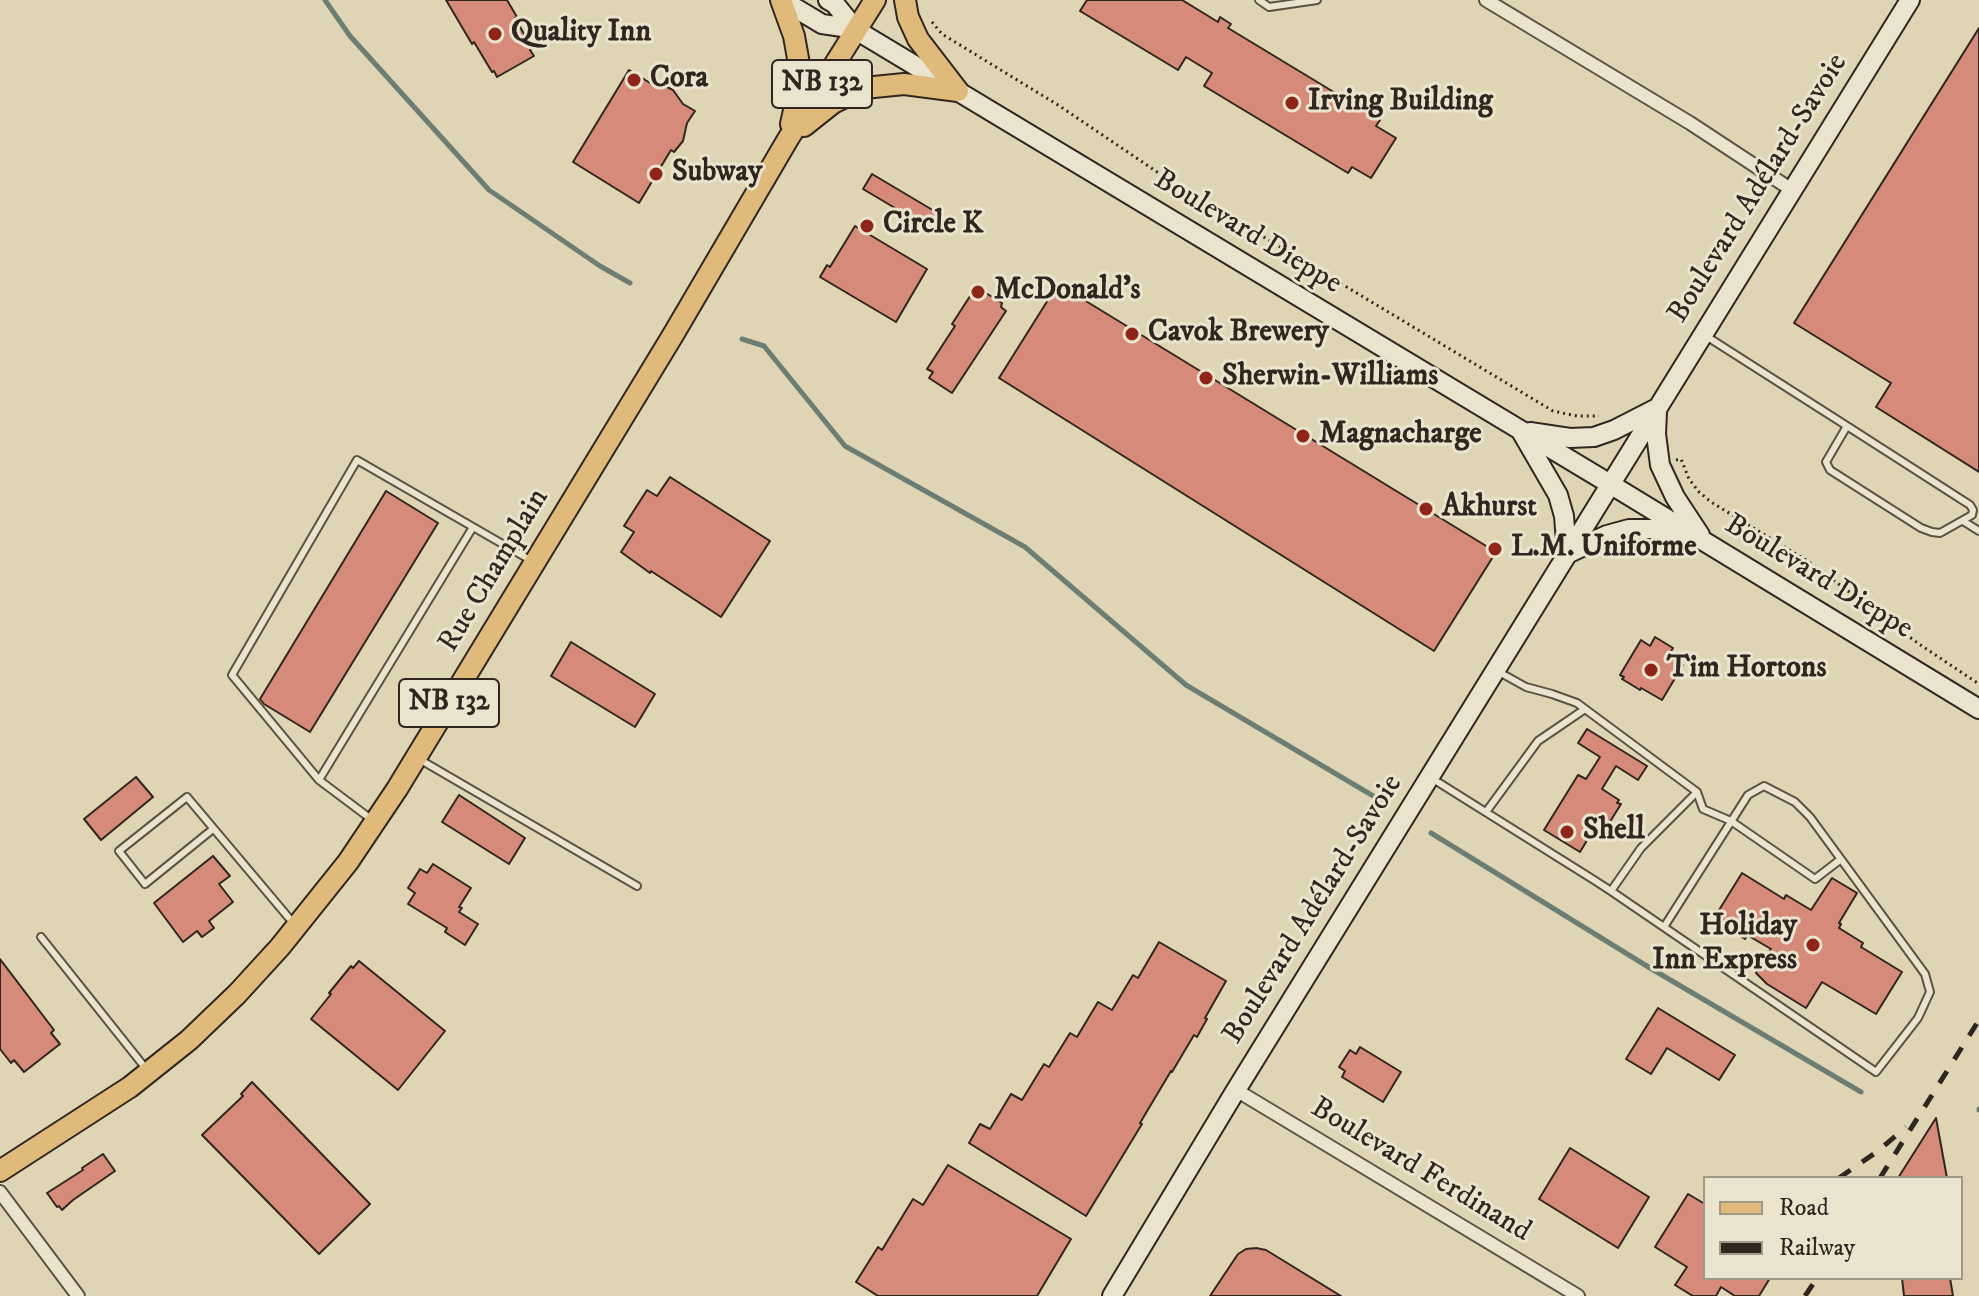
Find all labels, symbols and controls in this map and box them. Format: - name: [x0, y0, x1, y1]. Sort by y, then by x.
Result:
- place label: Quality Inn: [511, 16, 651, 52]
- marker: Quality Inn: [486, 25, 504, 43]
- street label: Boulevard Adélard-Savoie: [1661, 48, 1857, 330]
- road number: NB 132: [772, 60, 872, 108]
- place label: Cora: [650, 62, 708, 98]
- marker: Cora: [625, 71, 643, 89]
- place label: Irving Building: [1308, 85, 1493, 121]
- marker: Irving Building: [1283, 94, 1301, 112]
- place label: Subway: [672, 156, 762, 192]
- street label: Boulevard Dieppe: [1147, 163, 1347, 303]
- marker: Subway: [647, 165, 665, 183]
- place label: Circle K: [883, 208, 983, 244]
- marker: Circle K: [858, 217, 876, 235]
- place label: McDonald's: [994, 274, 1141, 310]
- marker: McDonald's: [969, 283, 987, 301]
- place label: Cavok Brewery: [1148, 316, 1329, 352]
- marker: Cavok Brewery: [1123, 325, 1141, 343]
- place label: Sherwin-Williams: [1222, 360, 1438, 396]
- marker: Sherwin-Williams: [1197, 369, 1215, 387]
- place label: Magnacharge: [1319, 418, 1482, 454]
- marker: Magnacharge: [1294, 427, 1312, 445]
- street label: Rue Champlain: [432, 483, 558, 659]
- place label: Akhurst: [1442, 491, 1537, 527]
- marker: Akhurst: [1417, 500, 1435, 518]
- street label: Boulevard Dieppe: [1718, 508, 1918, 648]
- place label: L.M. Uniforme: [1511, 531, 1697, 567]
- marker: L.M. Uniforme: [1486, 540, 1504, 558]
- place label: Tim Hortons: [1667, 652, 1827, 688]
- marker: Tim Hortons: [1642, 661, 1660, 679]
- road number: NB 132: [399, 679, 499, 727]
- street label: Boulevard Adélard-Savoie: [1216, 769, 1412, 1051]
- place label: Shell: [1583, 814, 1645, 850]
- marker: Shell: [1558, 823, 1576, 841]
- place label: Holiday Inn Express: [1652, 910, 1797, 980]
- marker: Holiday Inn Express: [1804, 936, 1822, 954]
- street label: Boulevard Ferdinand: [1303, 1091, 1537, 1251]
- legend: [1703, 1176, 1963, 1280]
- text: Road: [1779, 1193, 1829, 1223]
- text: Railway: [1779, 1233, 1855, 1263]

